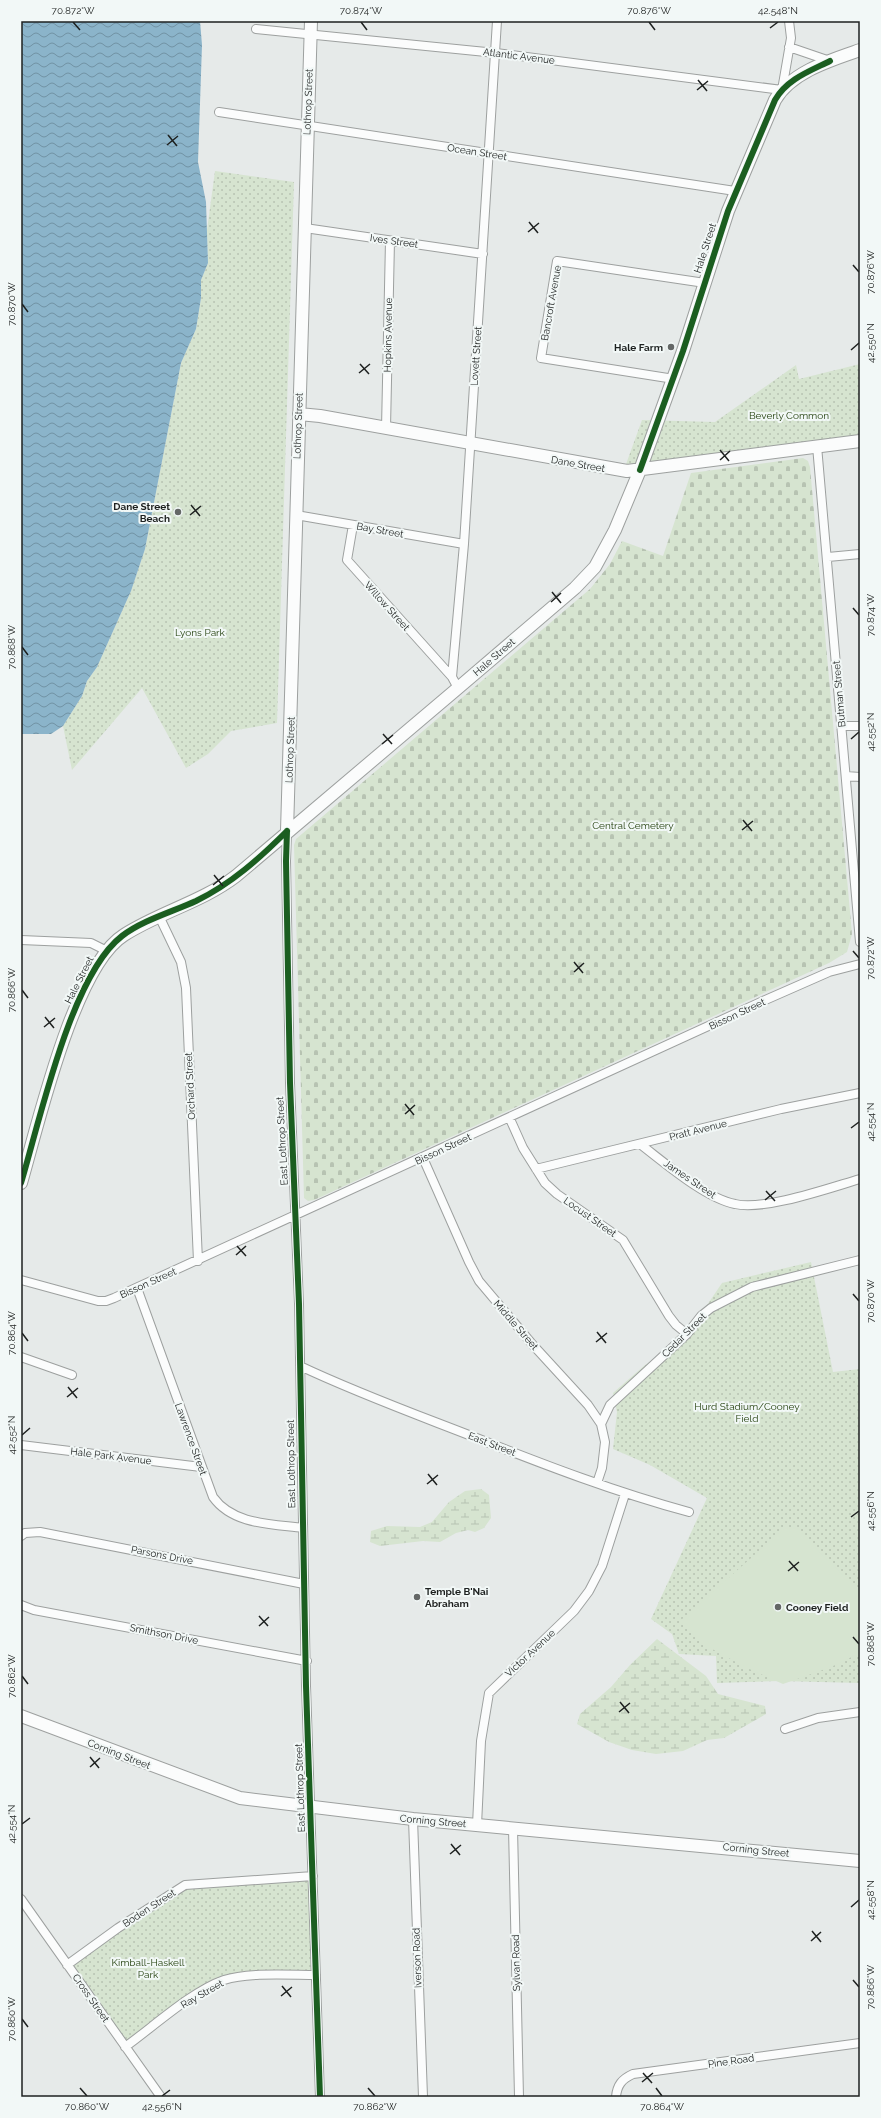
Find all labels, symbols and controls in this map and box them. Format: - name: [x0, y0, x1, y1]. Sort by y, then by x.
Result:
- text: 70.872°W: [52, 5, 95, 16]
- text: 70.874°W: [340, 5, 383, 16]
- text: 70.876°W: [627, 5, 671, 16]
- text: 42.548°N: [758, 5, 798, 16]
- street label: Atlantic Avenue: [482, 46, 556, 66]
- street label: Lothrop Street: [301, 68, 315, 135]
- street label: Ocean Street: [446, 142, 508, 162]
- street label: Hale Street: [692, 221, 718, 274]
- street label: Ives Street: [369, 232, 419, 250]
- text: 70.876°W: [865, 250, 876, 294]
- street label: Bancroft Avenue: [539, 264, 563, 342]
- text: 70.870°W: [6, 282, 17, 326]
- street label: Hopkins Avenue: [382, 297, 394, 373]
- text: 42.550°N: [865, 323, 876, 363]
- street label: Lovett Street: [468, 325, 484, 386]
- place label: Hale Farm: [614, 342, 663, 353]
- marker: Hale Farm: [666, 342, 676, 352]
- street label: Lothrop Street: [291, 392, 305, 459]
- park label: Beverly Common: [749, 410, 829, 421]
- street label: Dane Street: [550, 454, 606, 474]
- place label: Dane Street Beach: [113, 501, 170, 524]
- marker: Dane Street Beach: [173, 507, 183, 517]
- street label: Bay Street: [356, 520, 405, 540]
- street label: Willow Street: [362, 579, 412, 633]
- text: 70.874°W: [865, 593, 876, 636]
- text: 70.868°W: [6, 624, 17, 669]
- park label: Lyons Park: [175, 627, 226, 638]
- street label: Hale Street: [471, 635, 518, 678]
- street label: Butman Street: [831, 660, 847, 728]
- text: 42.552°N: [865, 713, 876, 751]
- street label: Lothrop Street: [283, 716, 297, 783]
- park label: Central Cemetery: [592, 820, 674, 831]
- text: 70.872°W: [865, 936, 876, 979]
- street label: Hale Street: [62, 954, 96, 1006]
- text: 70.866°W: [6, 967, 17, 1012]
- street label: Bisson Street: [707, 996, 767, 1032]
- street label: Orchard Street: [183, 1051, 197, 1120]
- street label: East Lothrop Street: [274, 1096, 290, 1186]
- text: 42.554°N: [865, 1102, 876, 1142]
- street label: Pratt Avenue: [668, 1117, 728, 1142]
- street label: Bisson Street: [413, 1131, 473, 1167]
- street label: James Street: [662, 1158, 719, 1201]
- street label: Locust Street: [562, 1195, 619, 1240]
- street label: Bisson Street: [118, 1265, 178, 1300]
- text: 70.870°W: [865, 1279, 876, 1323]
- street label: Middle Street: [491, 1298, 541, 1353]
- street label: Cedar Street: [660, 1310, 709, 1359]
- text: 70.864°W: [6, 1311, 17, 1355]
- street label: Lawrence Street: [173, 1401, 209, 1477]
- park label: Hurd Stadium/Cooney Field: [694, 1401, 800, 1424]
- text: 42.552°N: [6, 1416, 17, 1454]
- street label: East Lothrop Street: [285, 1419, 297, 1508]
- street label: East Street: [467, 1430, 518, 1458]
- street label: Hale Park Avenue: [70, 1446, 152, 1466]
- text: 42.556°N: [865, 1491, 876, 1531]
- street label: Parsons Drive: [130, 1544, 194, 1566]
- place label: Temple B'Nai Abraham: [425, 1586, 488, 1609]
- marker: Temple B'Nai Abraham: [412, 1592, 422, 1602]
- marker: Cooney Field: [773, 1602, 783, 1612]
- place label: Cooney Field: [786, 1602, 849, 1613]
- text: 70.868°W: [865, 1621, 876, 1666]
- street label: Smithson Drive: [129, 1622, 199, 1646]
- street label: Victor Avenue: [503, 1627, 557, 1679]
- text: 70.862°W: [6, 1654, 17, 1698]
- street label: Corning Street: [86, 1737, 153, 1771]
- street label: East Lothrop Street: [293, 1743, 307, 1833]
- text: 42.554°N: [6, 1804, 17, 1844]
- street label: Corning Street: [399, 1813, 467, 1829]
- street label: Corning Street: [722, 1841, 790, 1859]
- text: 42.558°N: [865, 1880, 876, 1920]
- street label: Boden Street: [121, 1886, 178, 1929]
- street label: Iverson Road: [410, 1928, 424, 1988]
- street label: Sylvan Road: [510, 1934, 522, 1992]
- park label: Kimball-Haskell Park: [112, 1957, 185, 1980]
- text: 70.866°W: [865, 1964, 876, 2009]
- street label: Cross Street: [70, 1972, 112, 2025]
- street label: Ray Street: [179, 1977, 226, 2011]
- text: 70.860°W: [6, 1996, 17, 2041]
- street label: Pine Road: [707, 2052, 755, 2070]
- text: 70.860°W: [65, 2101, 110, 2112]
- text: 42.556°N: [142, 2101, 182, 2112]
- text: 70.862°W: [353, 2101, 397, 2112]
- text: 70.864°W: [640, 2101, 684, 2112]

